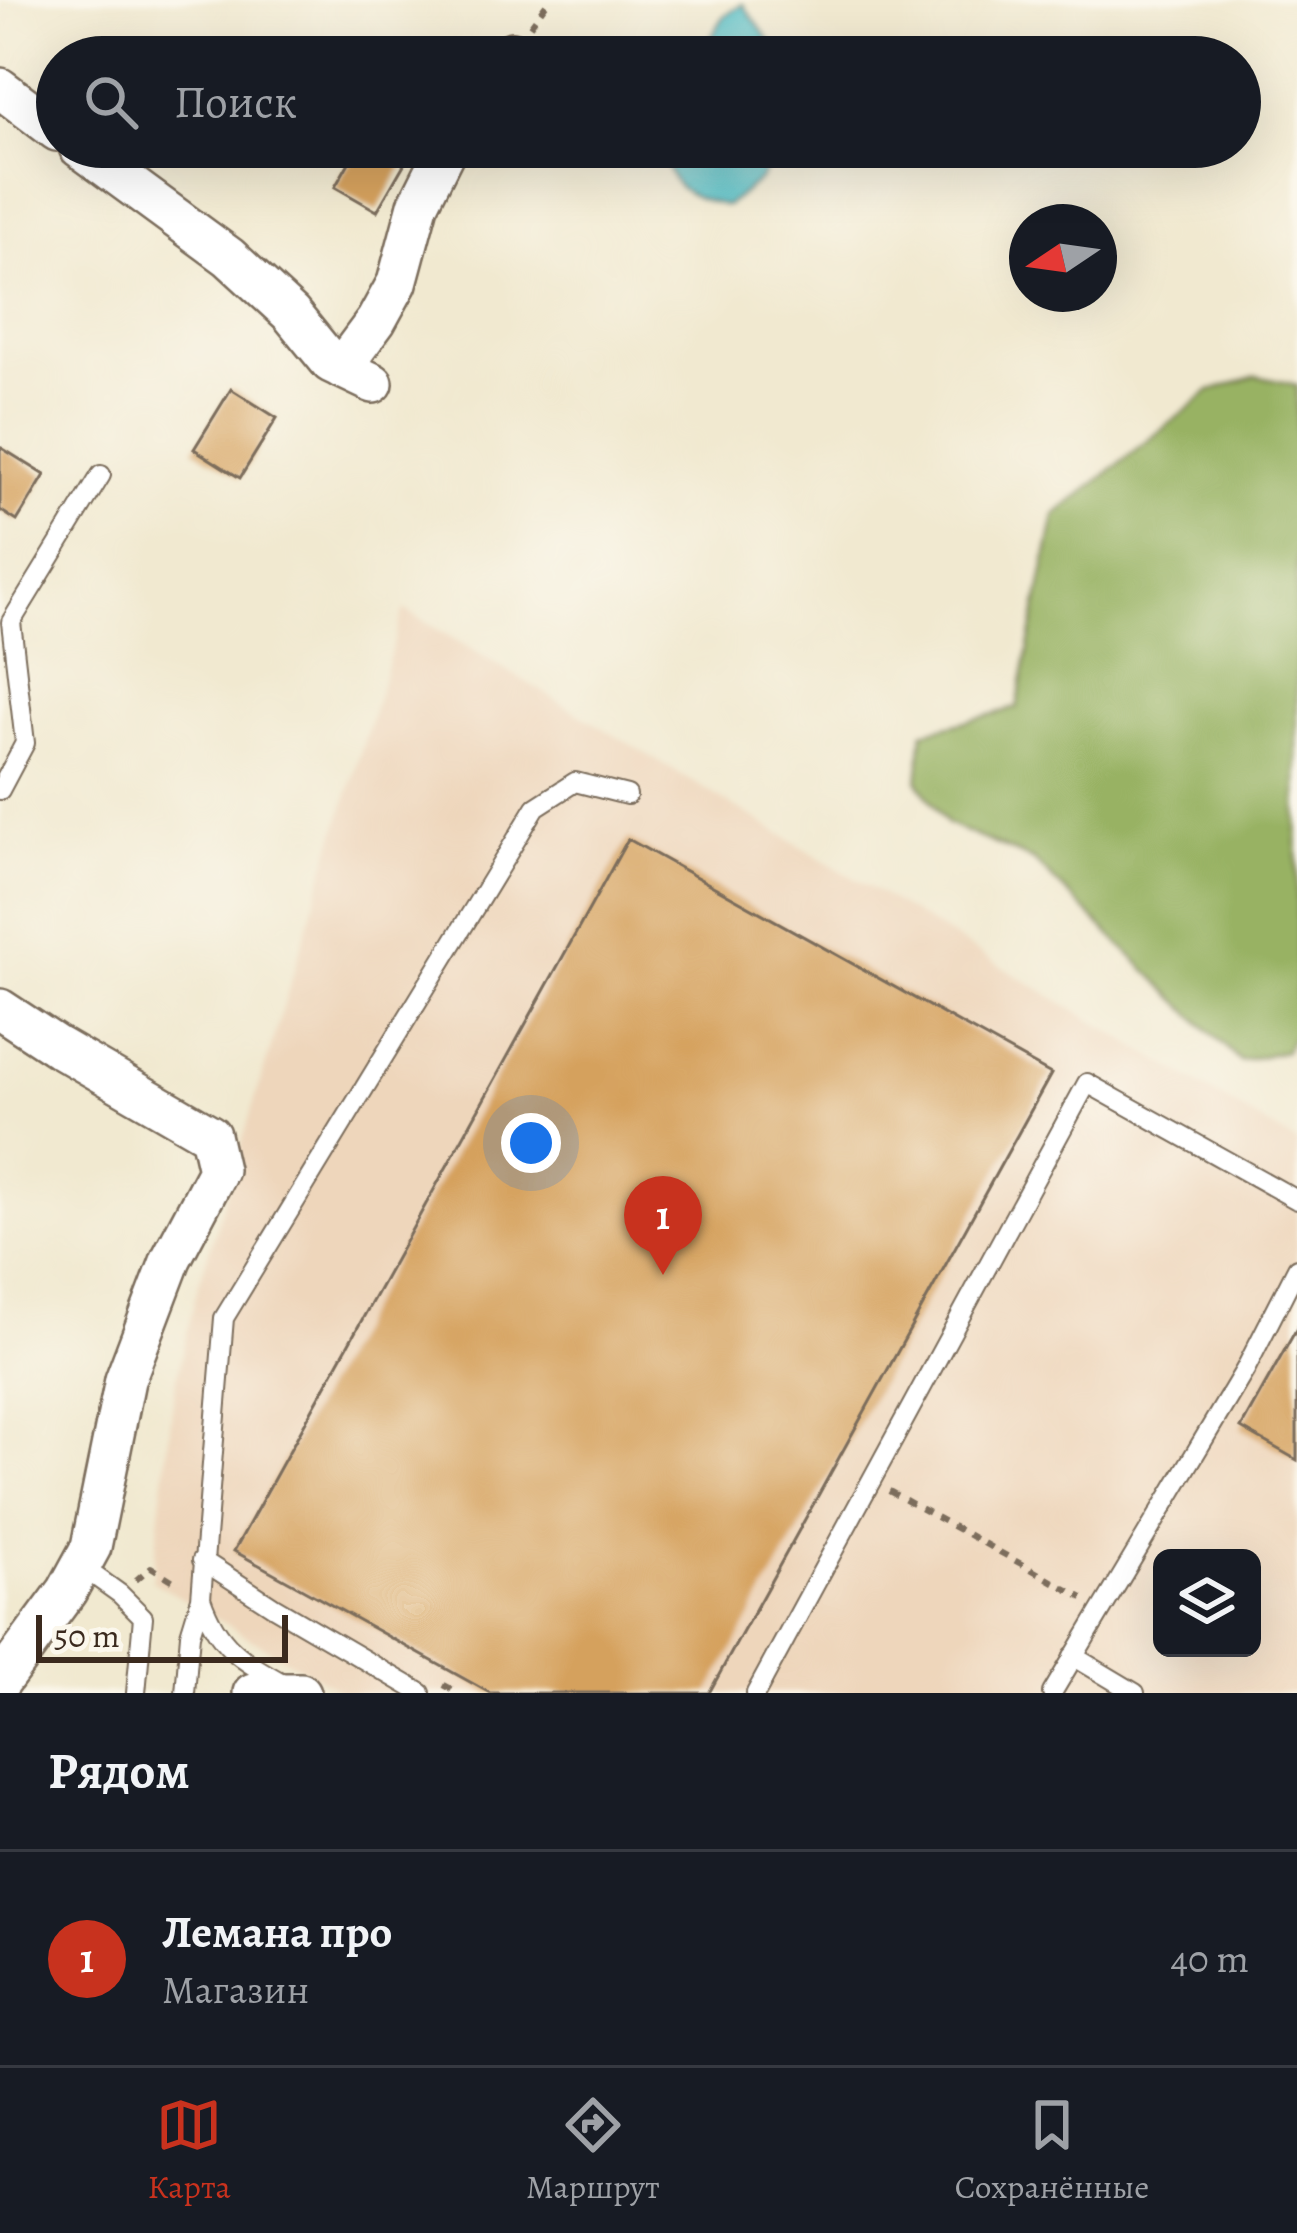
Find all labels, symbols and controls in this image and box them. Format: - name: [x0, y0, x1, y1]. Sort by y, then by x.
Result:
- search box: [36, 36, 1261, 168]
- icon: search: [78, 69, 144, 135]
- text: Поиск: [174, 71, 297, 133]
- north arrow: [1009, 204, 1117, 312]
- your location: [501, 1113, 561, 1173]
- pin: 1: [624, 1176, 702, 1275]
- map controls: [1153, 1549, 1261, 1657]
- button: layers: [1153, 1549, 1261, 1657]
- scale bar: [36, 1609, 288, 1662]
- text: 50 m: [54, 1613, 120, 1658]
- text: Рядом: [48, 1736, 190, 1806]
- text: Лемана про: [162, 1901, 392, 1963]
- text: 1: [80, 1932, 94, 1985]
- text: 40 m: [1170, 1932, 1249, 1985]
- text: Магазин: [162, 1963, 309, 2016]
- tab: Карта: [148, 2092, 231, 2209]
- tab: Маршрут: [526, 2092, 660, 2209]
- tab: Сохранённые: [955, 2092, 1149, 2209]

